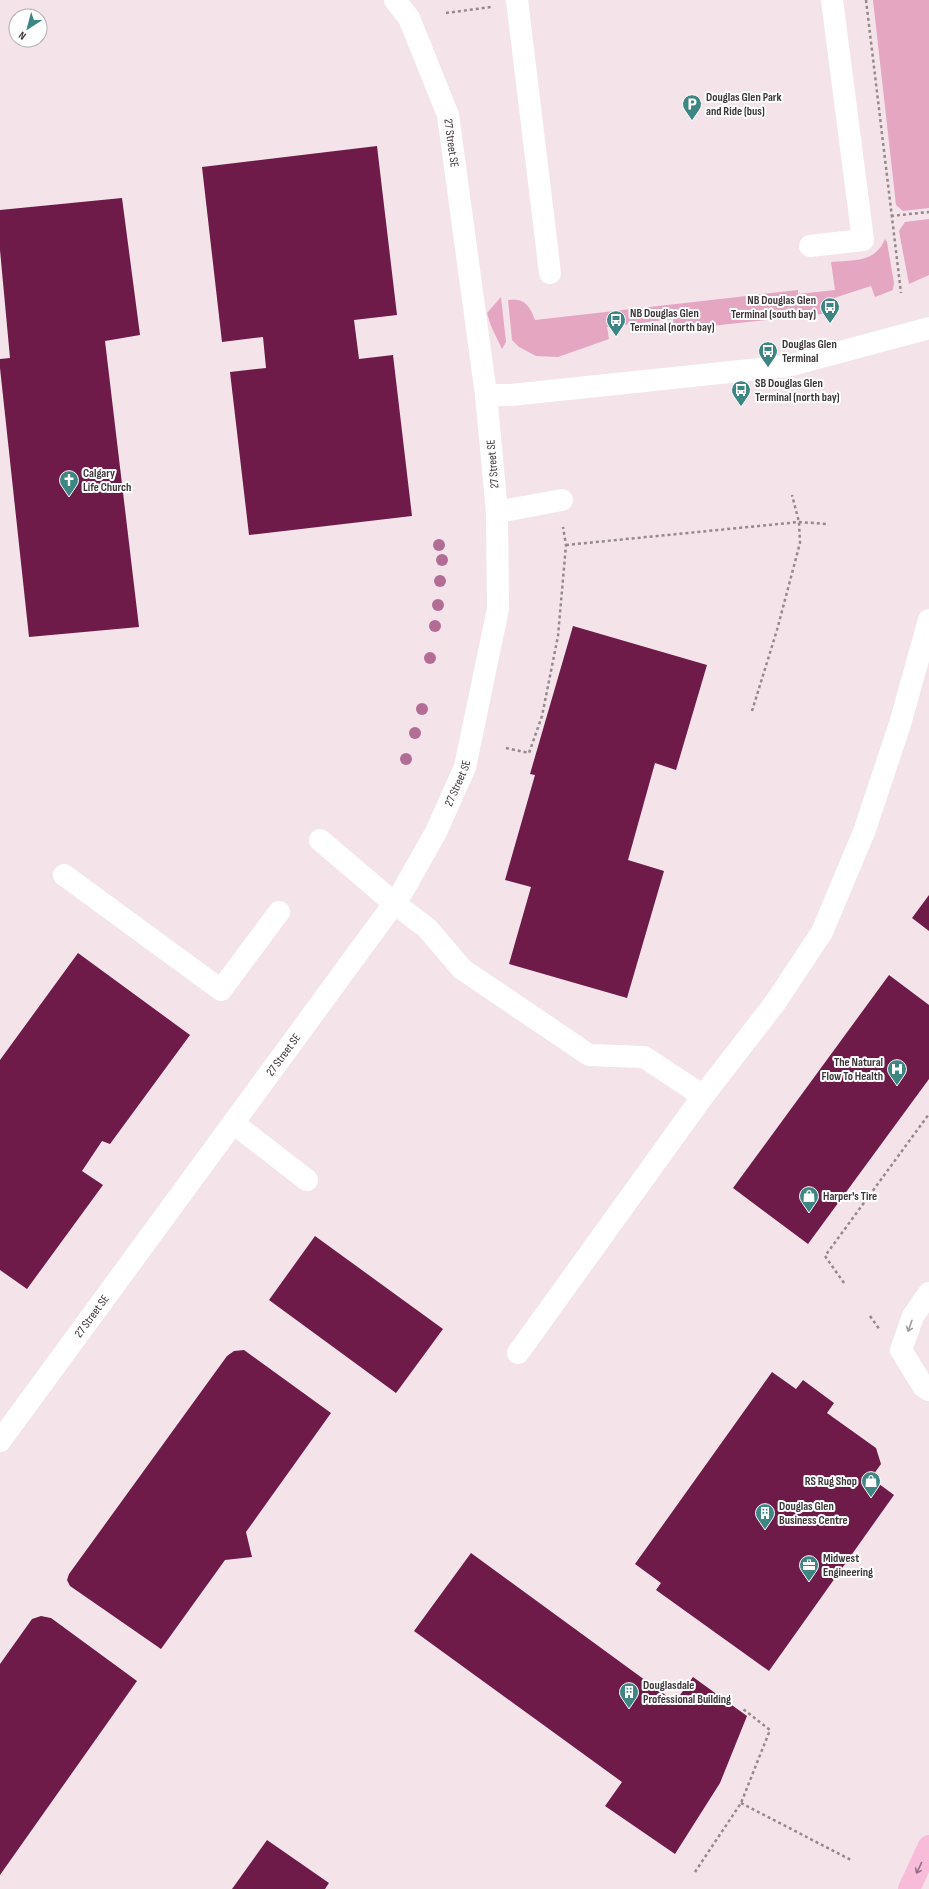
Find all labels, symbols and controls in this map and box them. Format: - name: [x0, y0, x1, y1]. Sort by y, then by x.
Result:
- north arrow: [8, 8, 48, 48]
- text: N: [16, 29, 29, 43]
- place label: Douglas Glen Park and Ride (bus): [706, 90, 782, 119]
- parking icon: Douglas Glen Park and Ride (bus): [681, 93, 703, 121]
- street label: 27 Street SE: [440, 118, 462, 168]
- place label: NB Douglas Glen Terminal (south bay): [731, 293, 816, 322]
- bus stop icon: NB Douglas Glen Terminal (south bay): [819, 296, 841, 324]
- place label: NB Douglas Glen Terminal (north bay): [630, 306, 715, 335]
- bus stop icon: NB Douglas Glen Terminal (north bay): [605, 309, 627, 337]
- place label: Douglas Glen Terminal: [782, 337, 837, 366]
- bus stop icon: Douglas Glen Terminal: [757, 340, 779, 368]
- place label: SB Douglas Glen Terminal (north bay): [755, 376, 840, 405]
- bus stop icon: SB Douglas Glen Terminal (north bay): [730, 379, 752, 407]
- street label: 27 Street SE: [483, 439, 503, 489]
- place label: Calgary Life Church: [83, 466, 131, 495]
- church icon: Calgary Life Church: [58, 469, 80, 497]
- street label: 27 Street SE: [441, 759, 474, 809]
- street label: 27 Street SE: [263, 1030, 304, 1079]
- place label: The Natural Flow To Health: [822, 1055, 883, 1084]
- hospital icon: The Natural Flow To Health: [886, 1058, 908, 1086]
- shop icon: Harper's Tire: [798, 1185, 820, 1213]
- place label: Harper's Tire: [823, 1189, 877, 1204]
- street label: 27 Street SE: [71, 1292, 112, 1340]
- one-way arrow: [905, 1320, 913, 1332]
- shop icon: RS Rug Shop: [860, 1470, 882, 1498]
- place label: RS Rug Shop: [805, 1474, 857, 1489]
- place label: Douglas Glen Business Centre: [779, 1499, 848, 1528]
- building icon: Douglas Glen Business Centre: [754, 1502, 776, 1530]
- place label: Midwest Engineering: [823, 1551, 873, 1580]
- office icon: Midwest Engineering: [798, 1554, 820, 1582]
- place label: Douglasdale Professional Building: [643, 1678, 731, 1707]
- building icon: Douglasdale Professional Building: [618, 1681, 640, 1709]
- one-way arrow: [915, 1861, 922, 1873]

